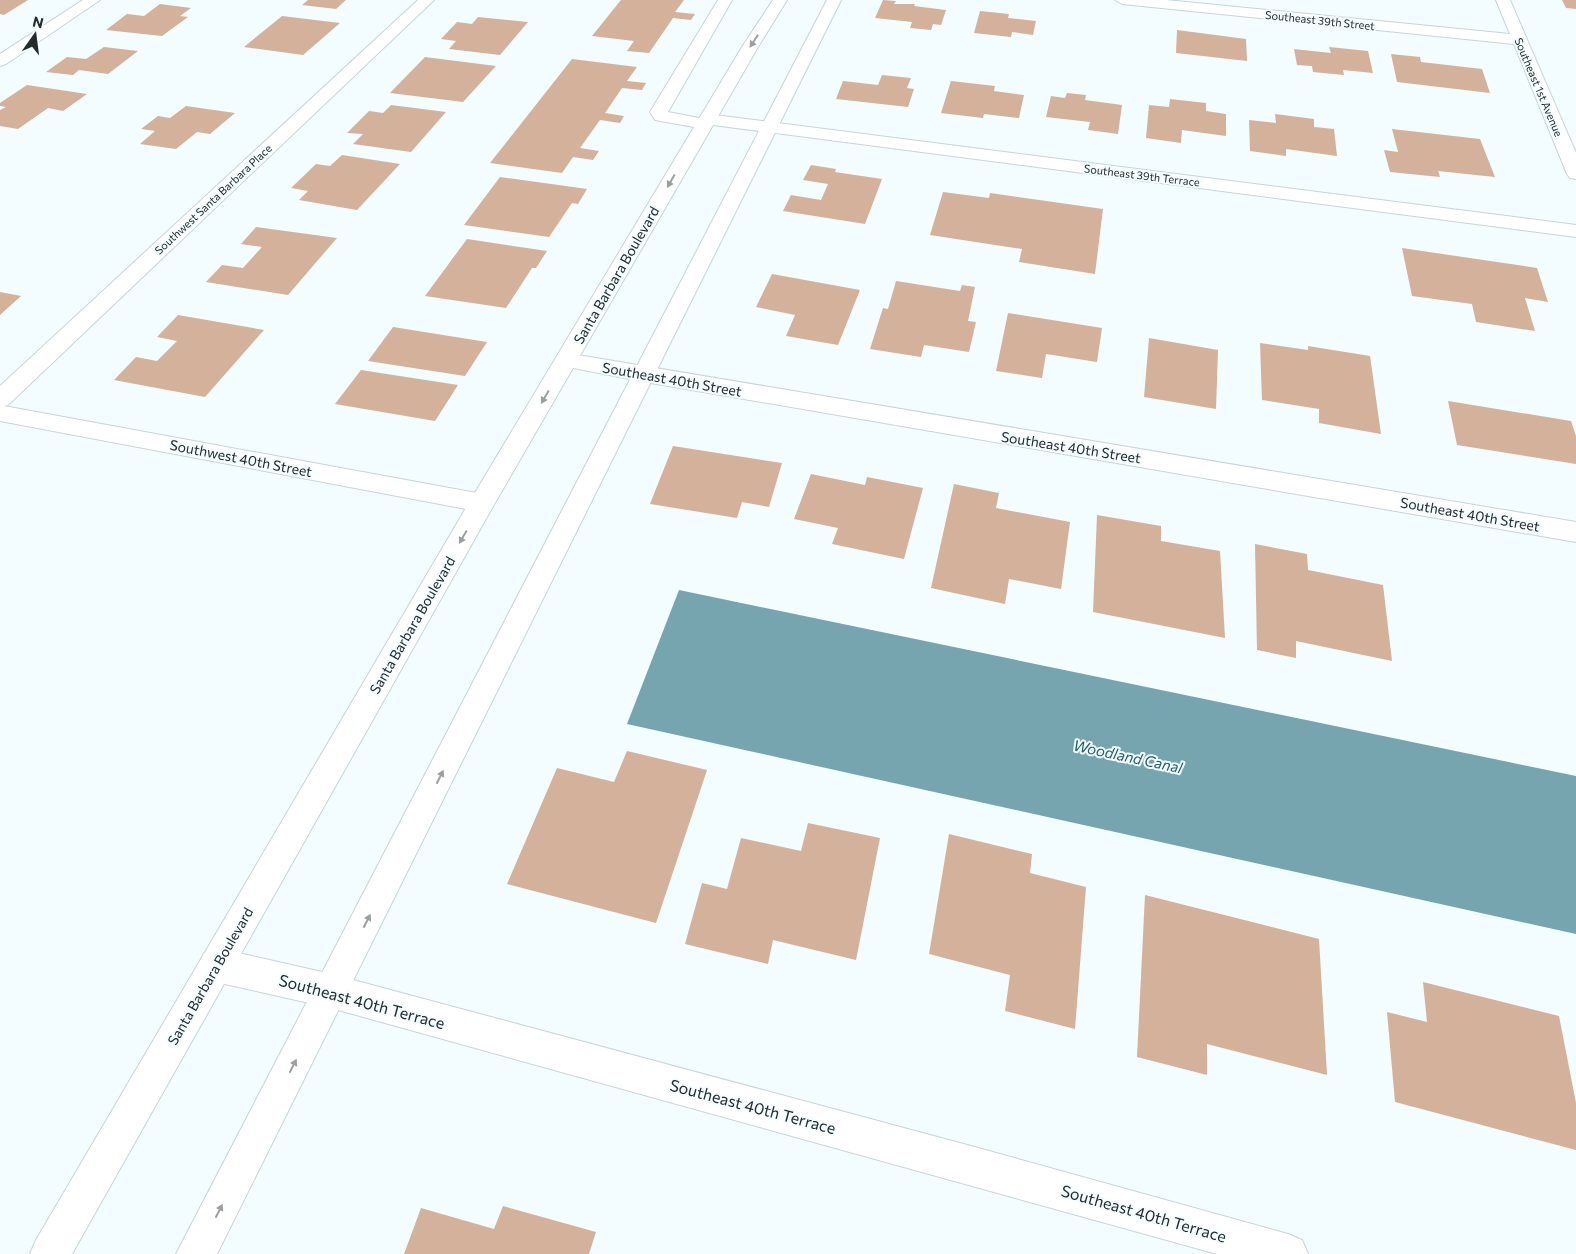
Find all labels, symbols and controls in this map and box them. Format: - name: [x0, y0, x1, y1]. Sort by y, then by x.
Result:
- street label: Southeast 39th Street: [1265, 8, 1376, 32]
- north arrow: [10, 10, 60, 60]
- text: N: [31, 12, 45, 31]
- one-way arrow: [749, 34, 758, 48]
- street label: Southeast 1st Avenue: [1512, 36, 1566, 139]
- street label: Southwest Santa Barbara Place: [152, 141, 274, 257]
- street label: Southeast 39th Terrace: [1083, 161, 1201, 189]
- one-way arrow: [667, 173, 675, 188]
- street label: Santa Barbara Boulevard: [570, 203, 662, 347]
- street label: Southeast 40th Street: [601, 358, 743, 400]
- one-way arrow: [540, 390, 549, 403]
- street label: Southeast 40th Street: [1000, 428, 1142, 466]
- street label: Southwest 40th Street: [168, 436, 314, 480]
- street label: Southeast 40th Street: [1399, 493, 1541, 535]
- one-way arrow: [458, 530, 467, 544]
- street label: Santa Barbara Boulevard: [366, 553, 458, 697]
- water label: Woodland Canal: [1072, 736, 1185, 777]
- one-way arrow: [436, 769, 444, 784]
- street label: Santa Barbara Boulevard: [164, 904, 256, 1048]
- one-way arrow: [363, 914, 371, 929]
- street label: Southeast 40th Terrace: [277, 970, 447, 1032]
- one-way arrow: [289, 1059, 297, 1073]
- street label: Southeast 40th Terrace: [668, 1075, 838, 1137]
- street label: Southeast 40th Terrace: [1059, 1180, 1229, 1246]
- one-way arrow: [215, 1203, 223, 1218]

